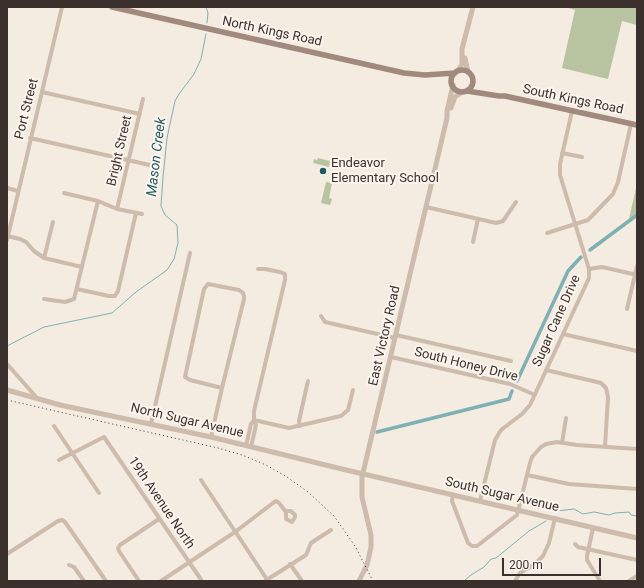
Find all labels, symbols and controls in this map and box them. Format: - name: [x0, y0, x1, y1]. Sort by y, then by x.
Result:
- street label: North Kings Road: [221, 14, 323, 50]
- street label: Port Street: [12, 77, 42, 141]
- street label: South Kings Road: [521, 82, 625, 118]
- street label: Bright Street: [104, 114, 136, 188]
- water label: Mason Creek: [144, 117, 170, 197]
- place label: Endeavor Elementary School: [331, 156, 439, 187]
- marker: Endeavor Elementary School: [318, 166, 328, 176]
- street label: Sugar Cane Drive: [530, 273, 584, 369]
- street label: East Victory Road: [366, 284, 404, 388]
- street label: South Honey Drive: [413, 345, 519, 385]
- street label: North Sugar Avenue: [129, 400, 245, 442]
- street label: 19th Avenue North: [124, 454, 198, 552]
- street label: South Sugar Avenue: [444, 474, 560, 516]
- scale bar: [504, 550, 603, 576]
- text: 200 m: [509, 558, 543, 572]

